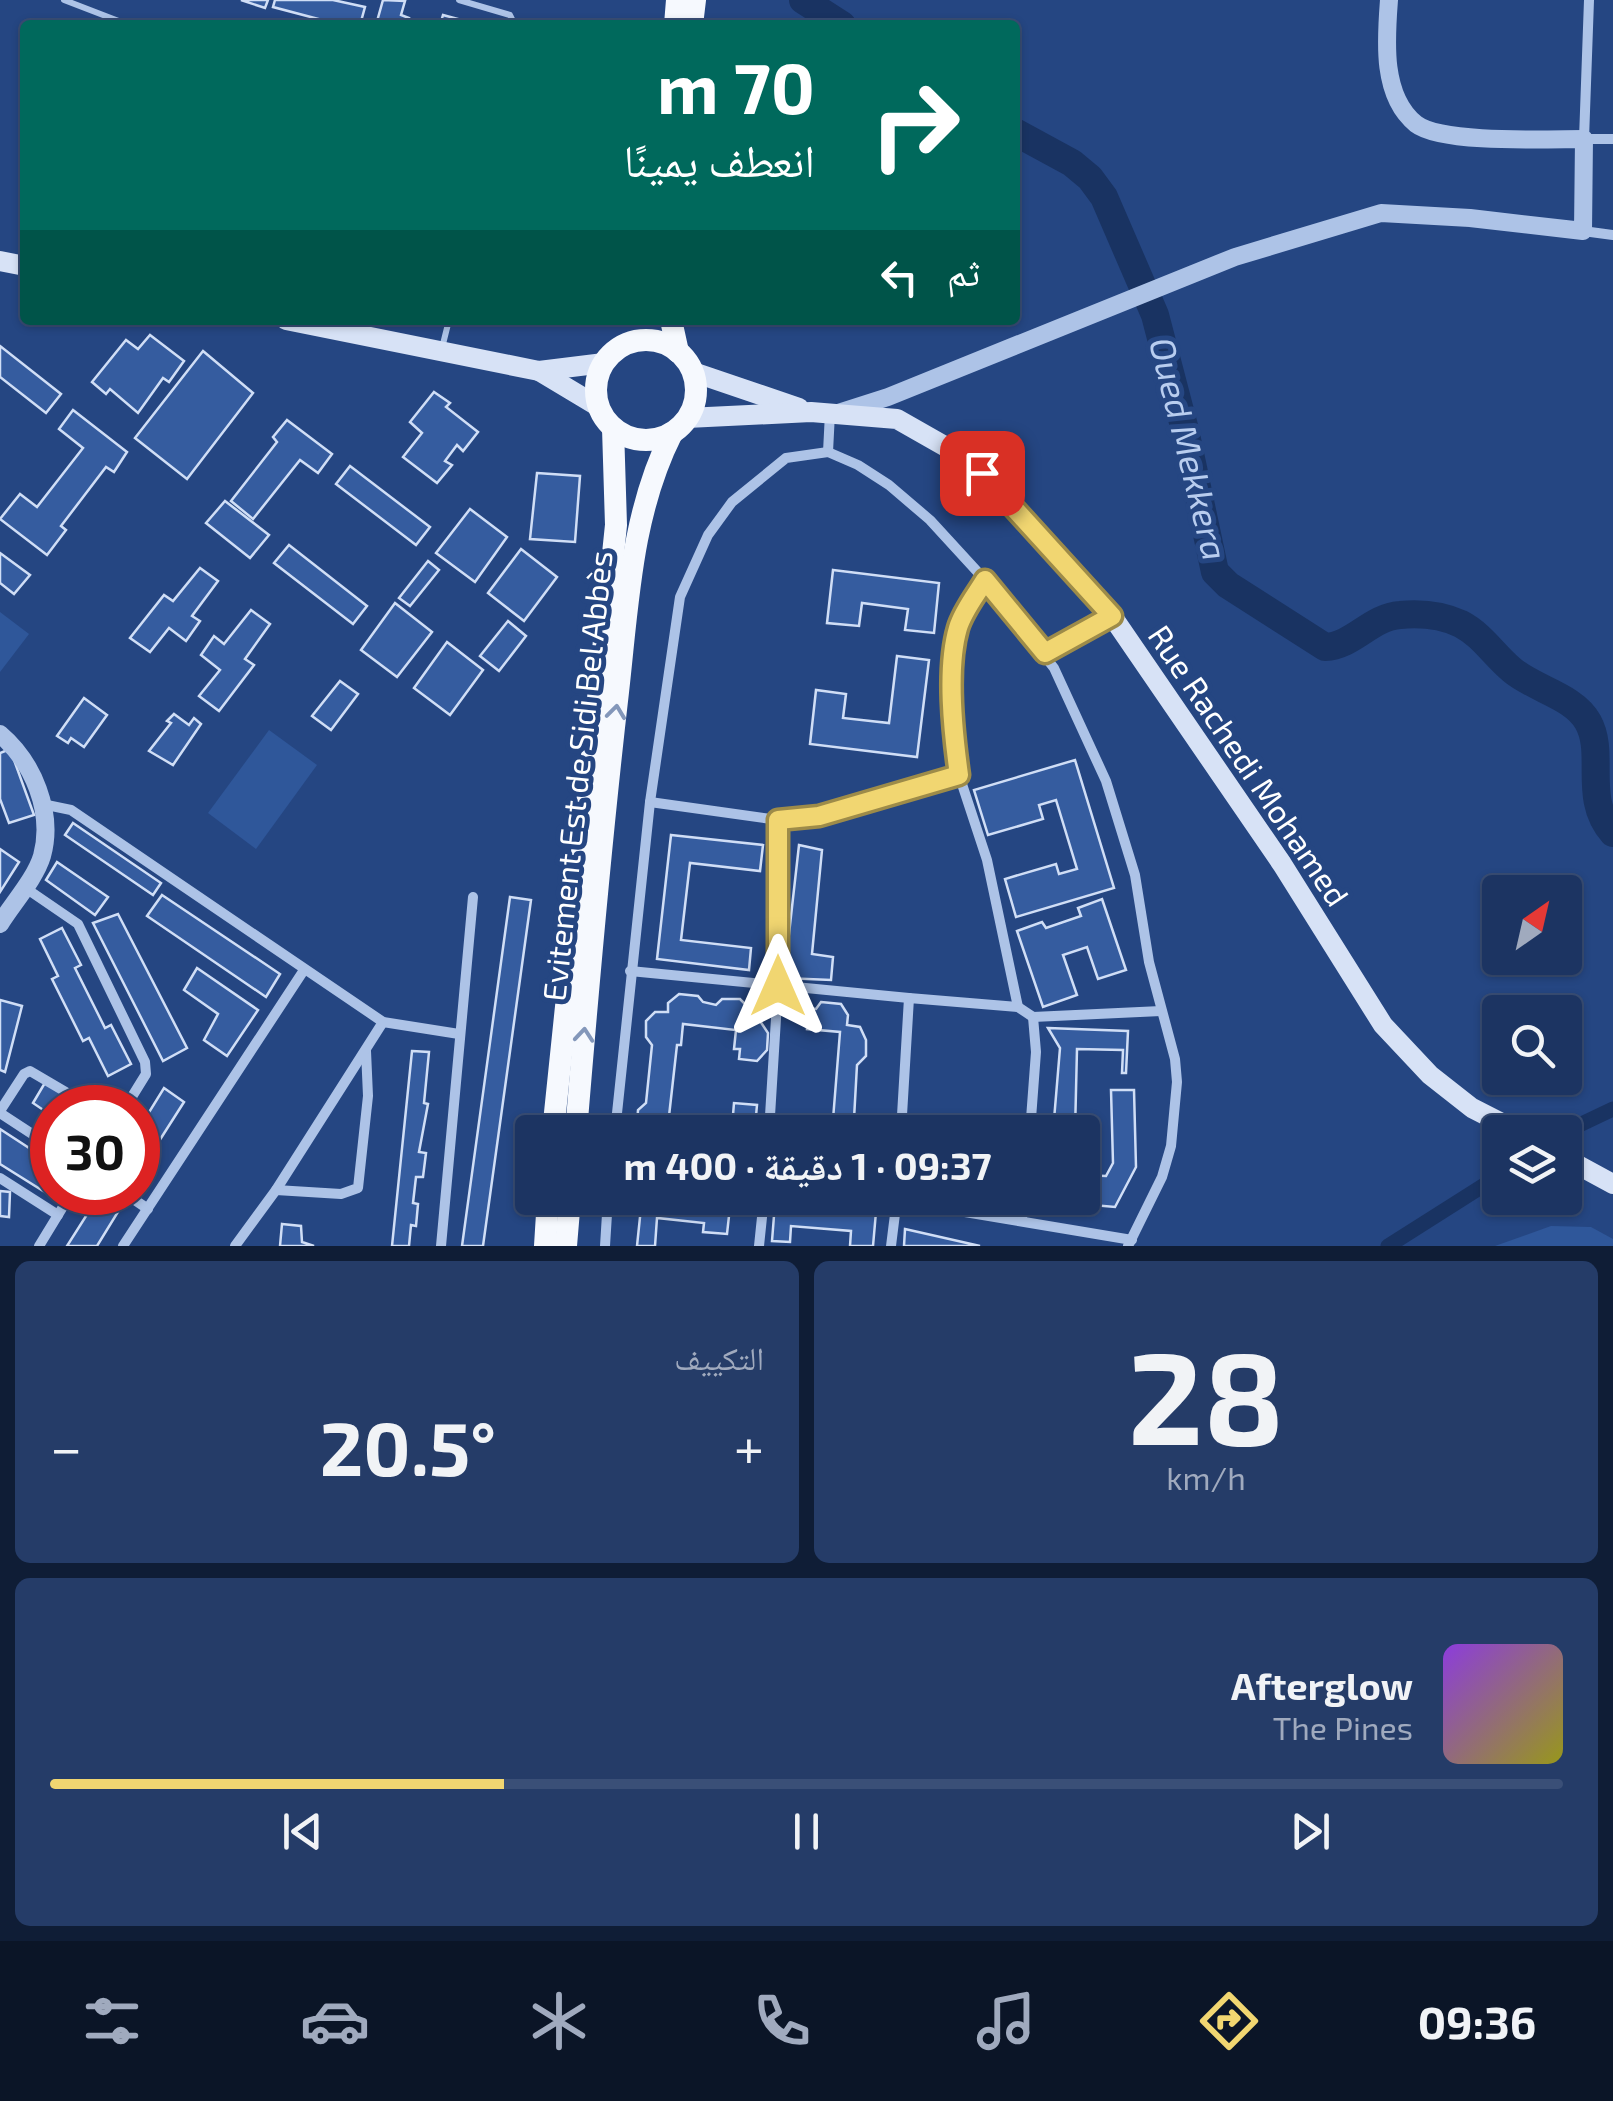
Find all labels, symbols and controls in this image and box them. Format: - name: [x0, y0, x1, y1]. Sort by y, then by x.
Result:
- text: 70 m: [657, 44, 815, 128]
- icon: right: [850, 60, 980, 190]
- text: انعطف يمينًا: [623, 132, 815, 186]
- text: ثم: [947, 248, 980, 294]
- icon: left: [872, 250, 927, 305]
- water label: Oued Mekkera: [1142, 333, 1238, 564]
- pin: [940, 431, 1025, 516]
- icon: arrive: [955, 446, 1010, 501]
- street label: Evitement Est de Sidi Bel Abbès: [533, 549, 619, 1003]
- street label: Rue Rachedi Mohamed: [1142, 617, 1358, 912]
- one-way arrow: [605, 704, 626, 720]
- north arrow: [1482, 875, 1582, 975]
- map controls: [1482, 875, 1582, 1215]
- position arrow: [726, 934, 830, 1038]
- button: search: [1482, 995, 1582, 1095]
- one-way arrow: [573, 1027, 595, 1043]
- speed limit sign: 30: [30, 1085, 160, 1215]
- button: layers: [1482, 1115, 1582, 1215]
- text: 09:37 · 1 دقيقة · 400 m: [623, 1142, 992, 1188]
- text: 28: [1128, 1315, 1284, 1471]
- text: التكييف: [674, 1338, 764, 1376]
- text: 20.5°: [320, 1401, 496, 1491]
- text: −: [50, 1413, 82, 1479]
- text: +: [734, 1413, 764, 1479]
- text: km/h: [1166, 1458, 1246, 1496]
- text: Afterglow: [1231, 1662, 1413, 1708]
- text: The Pines: [1273, 1708, 1413, 1746]
- icon: previous: [275, 1804, 330, 1859]
- icon: pause: [779, 1804, 834, 1859]
- icon: next: [1283, 1804, 1338, 1859]
- icon: filters: [77, 1986, 147, 2056]
- icon: car: [300, 1986, 370, 2056]
- icon: climate: [524, 1986, 594, 2056]
- icon: phone: [747, 1986, 817, 2056]
- icon: music: [971, 1986, 1041, 2056]
- icon: directions: [1194, 1986, 1264, 2056]
- text: 09:36: [1418, 1994, 1536, 2048]

